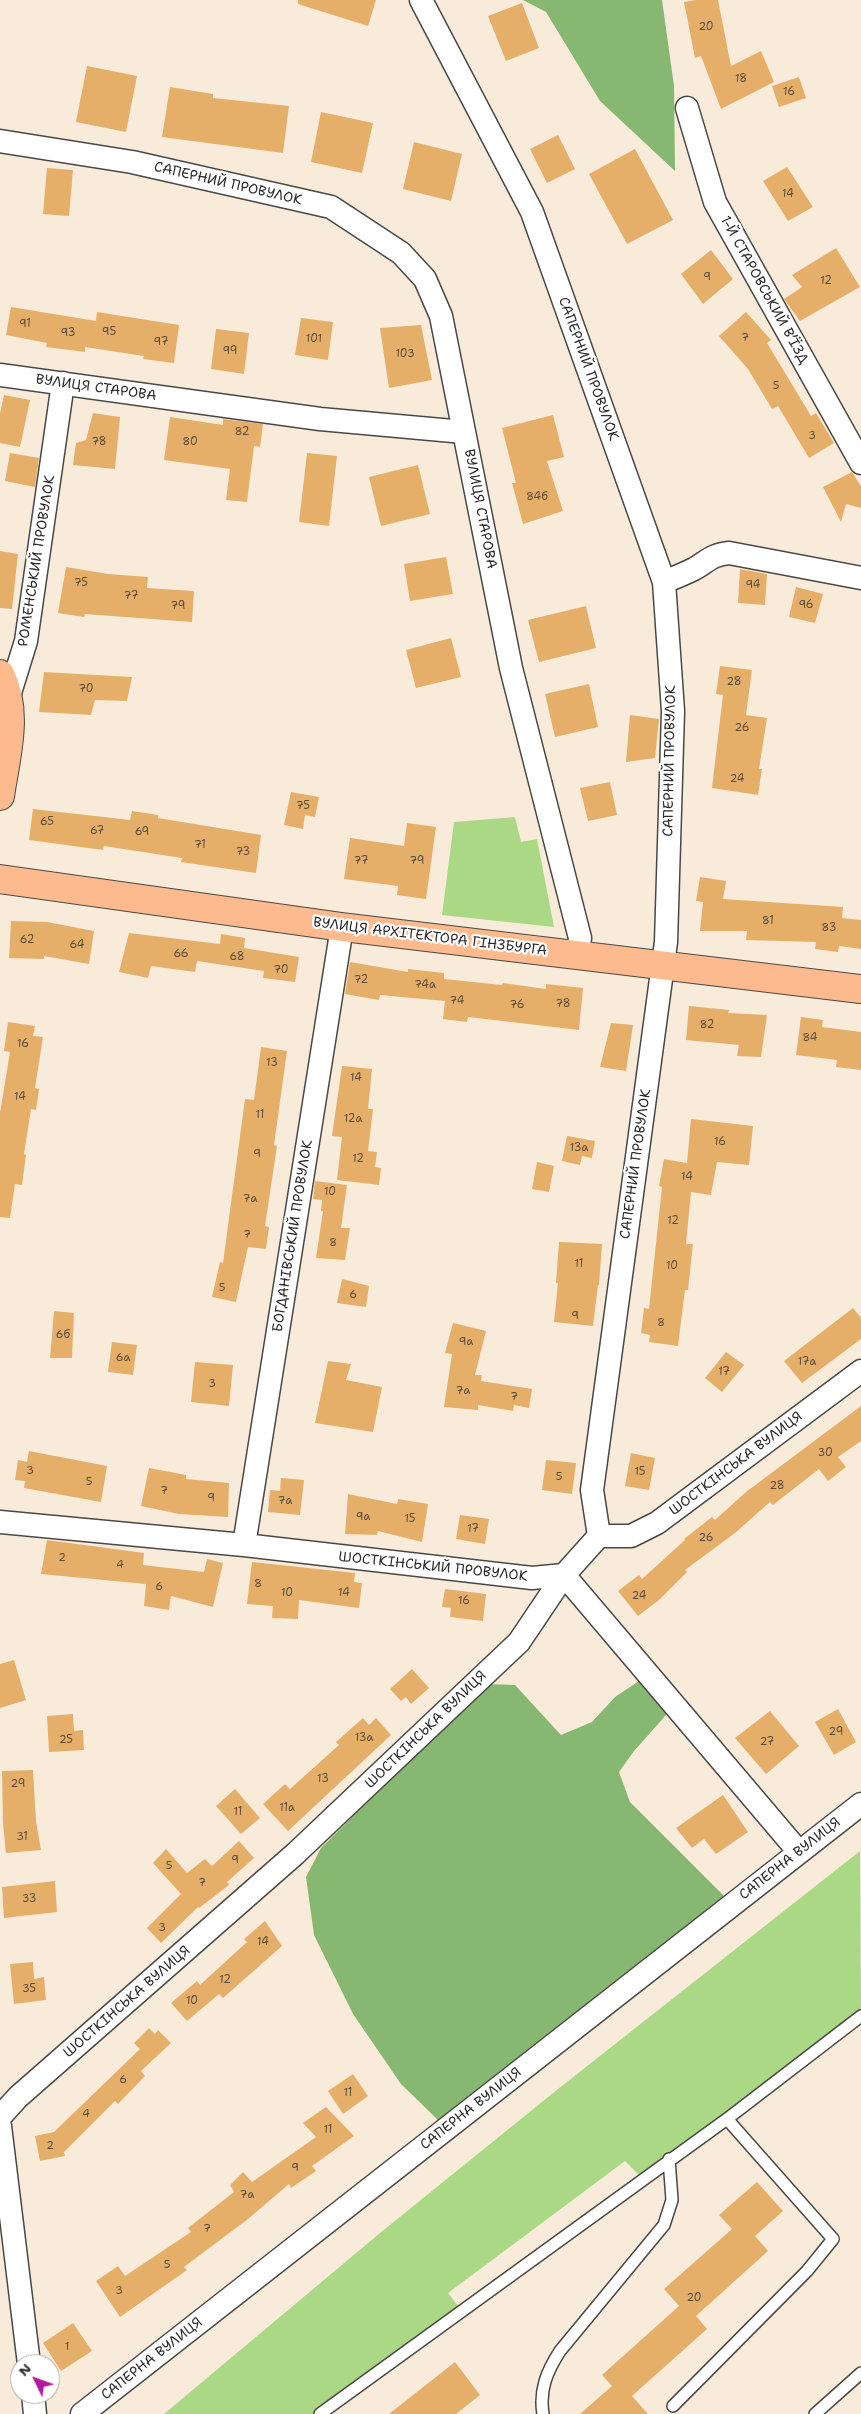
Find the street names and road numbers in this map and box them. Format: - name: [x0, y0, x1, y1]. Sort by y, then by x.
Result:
- street label: САПЕРНИЙ ПРОВУЛОК: [152, 159, 304, 209]
- street label: 1-Й СТАРОВСЬКИЙ В’ЇЗД: [716, 213, 812, 367]
- street label: САПЕРНИЙ ПРОВУЛОК: [554, 295, 622, 443]
- street label: ВУЛИЦЯ СТАРОВА: [35, 371, 157, 405]
- street label: ВУЛИЦЯ СТАРОВА: [460, 448, 500, 570]
- street label: РОМЕНСЬКИЙ ПРОВУЛОК: [15, 474, 59, 648]
- street label: САПЕРНИЙ ПРОВУЛОК: [660, 685, 680, 837]
- street label: ВУЛИЦЯ АРХІТЕКТОРА ГІНЗБУРГА: [312, 914, 548, 960]
- street label: САПЕРНИЙ ПРОВУЛОК: [617, 1088, 655, 1240]
- street label: БОГДАНІВСЬКИЙ ПРОВУЛОК: [269, 1139, 317, 1333]
- street label: ШОСТКІНСЬКА ВУЛИЦЯ: [666, 1408, 806, 1520]
- street label: ШОСТКІНСЬКИЙ ПРОВУЛОК: [338, 1549, 528, 1585]
- street label: ШОСТКІНСЬКА ВУЛИЦЯ: [362, 1668, 490, 1792]
- street label: САПЕРНА ВУЛИЦЯ: [736, 1814, 844, 1904]
- street label: ШОСТКІНСЬКА ВУЛИЦЯ: [60, 1942, 194, 2062]
- street label: САПЕРНА ВУЛИЦЯ: [417, 2064, 525, 2154]
- street label: САПЕРНА ВУЛИЦЯ: [98, 2314, 206, 2404]

